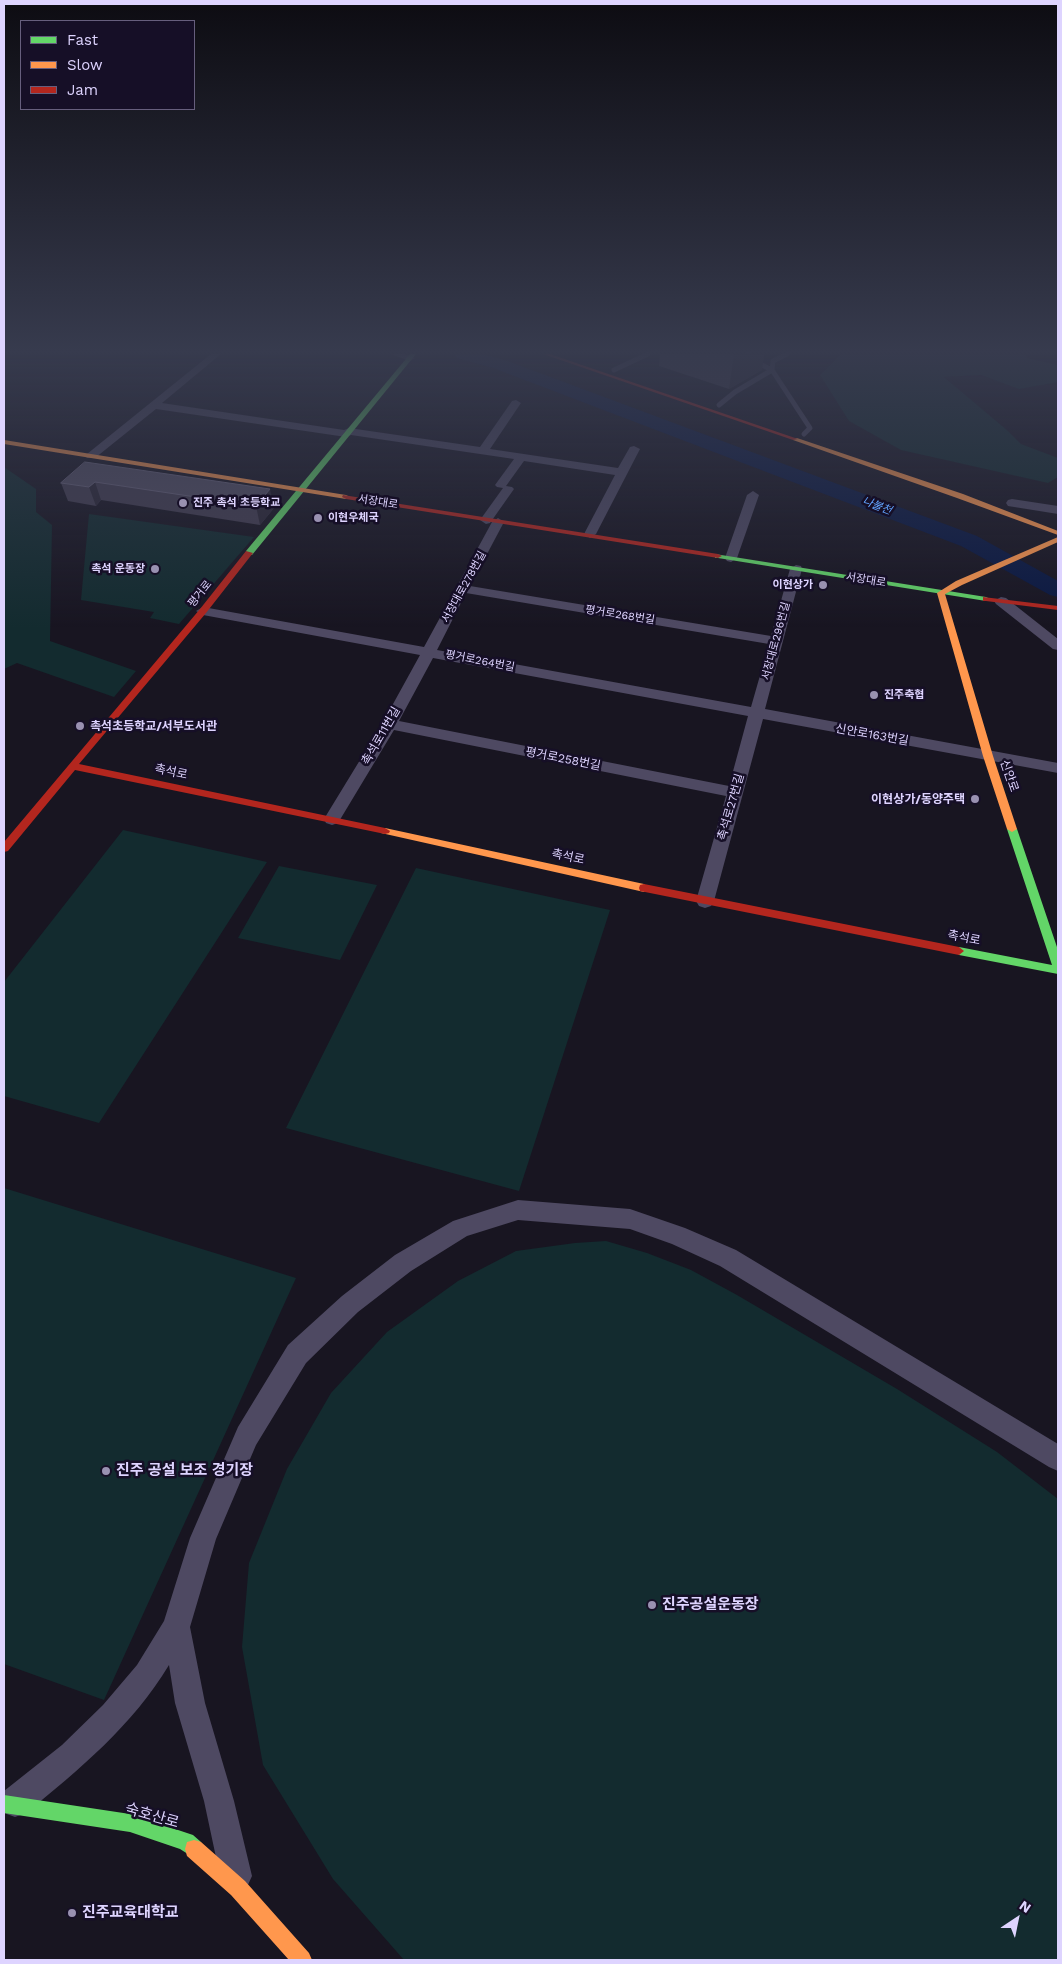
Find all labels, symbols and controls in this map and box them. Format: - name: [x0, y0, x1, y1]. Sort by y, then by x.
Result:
- legend: [20, 20, 195, 110]
- text: Fast: [67, 31, 98, 49]
- text: Slow: [67, 56, 103, 74]
- text: Jam: [67, 81, 98, 99]
- street label: 서장대로: [357, 492, 399, 512]
- water label: 나불천: [860, 494, 894, 518]
- place label: 진주 촉석 초등학교: [193, 496, 280, 510]
- marker: 진주 촉석 초등학교: [177, 497, 189, 509]
- place label: 이현우체국: [328, 511, 379, 525]
- marker: 이현우체국: [312, 512, 324, 524]
- street label: 서장대로278번길: [439, 549, 489, 625]
- place label: 촉석 운동장: [91, 562, 145, 576]
- marker: 촉석 운동장: [149, 563, 161, 575]
- street label: 서장대로: [845, 570, 887, 590]
- street label: 평거로: [185, 578, 215, 610]
- place label: 이현상가: [773, 578, 813, 592]
- marker: 이현상가: [817, 579, 829, 591]
- street label: 서장대로296번길: [759, 600, 793, 682]
- street label: 평거로268번길: [584, 603, 656, 627]
- street label: 평거로264번길: [444, 648, 516, 674]
- place label: 진주축협: [884, 688, 924, 702]
- marker: 진주축협: [868, 689, 880, 701]
- street label: 촉석로11번길: [359, 704, 403, 768]
- place label: 촉석초등학교/서부도서관: [90, 719, 217, 733]
- marker: 촉석초등학교/서부도서관: [74, 720, 86, 732]
- street label: 신안로163번길: [834, 721, 910, 749]
- street label: 평거로258번길: [524, 745, 602, 773]
- street label: 신안로: [997, 758, 1021, 794]
- street label: 촉석로: [153, 762, 189, 782]
- street label: 촉석로27번길: [715, 772, 747, 842]
- place label: 이현상가/동양주택: [871, 792, 965, 806]
- marker: 이현상가/동양주택: [969, 793, 981, 805]
- street label: 촉석로: [550, 847, 586, 867]
- street label: 촉석로: [946, 928, 982, 948]
- place label: 진주 공설 보조 경기장: [116, 1462, 253, 1480]
- marker: 진주 공설 보조 경기장: [100, 1465, 112, 1477]
- place label: 진주공설운동장: [662, 1596, 759, 1614]
- marker: 진주공설운동장: [646, 1599, 658, 1611]
- street label: 숙호산로: [123, 1800, 181, 1832]
- north arrow: [992, 1894, 1042, 1944]
- text: N: [1017, 1897, 1034, 1916]
- place label: 진주교육대학교: [82, 1904, 179, 1922]
- marker: 진주교육대학교: [66, 1907, 78, 1919]

